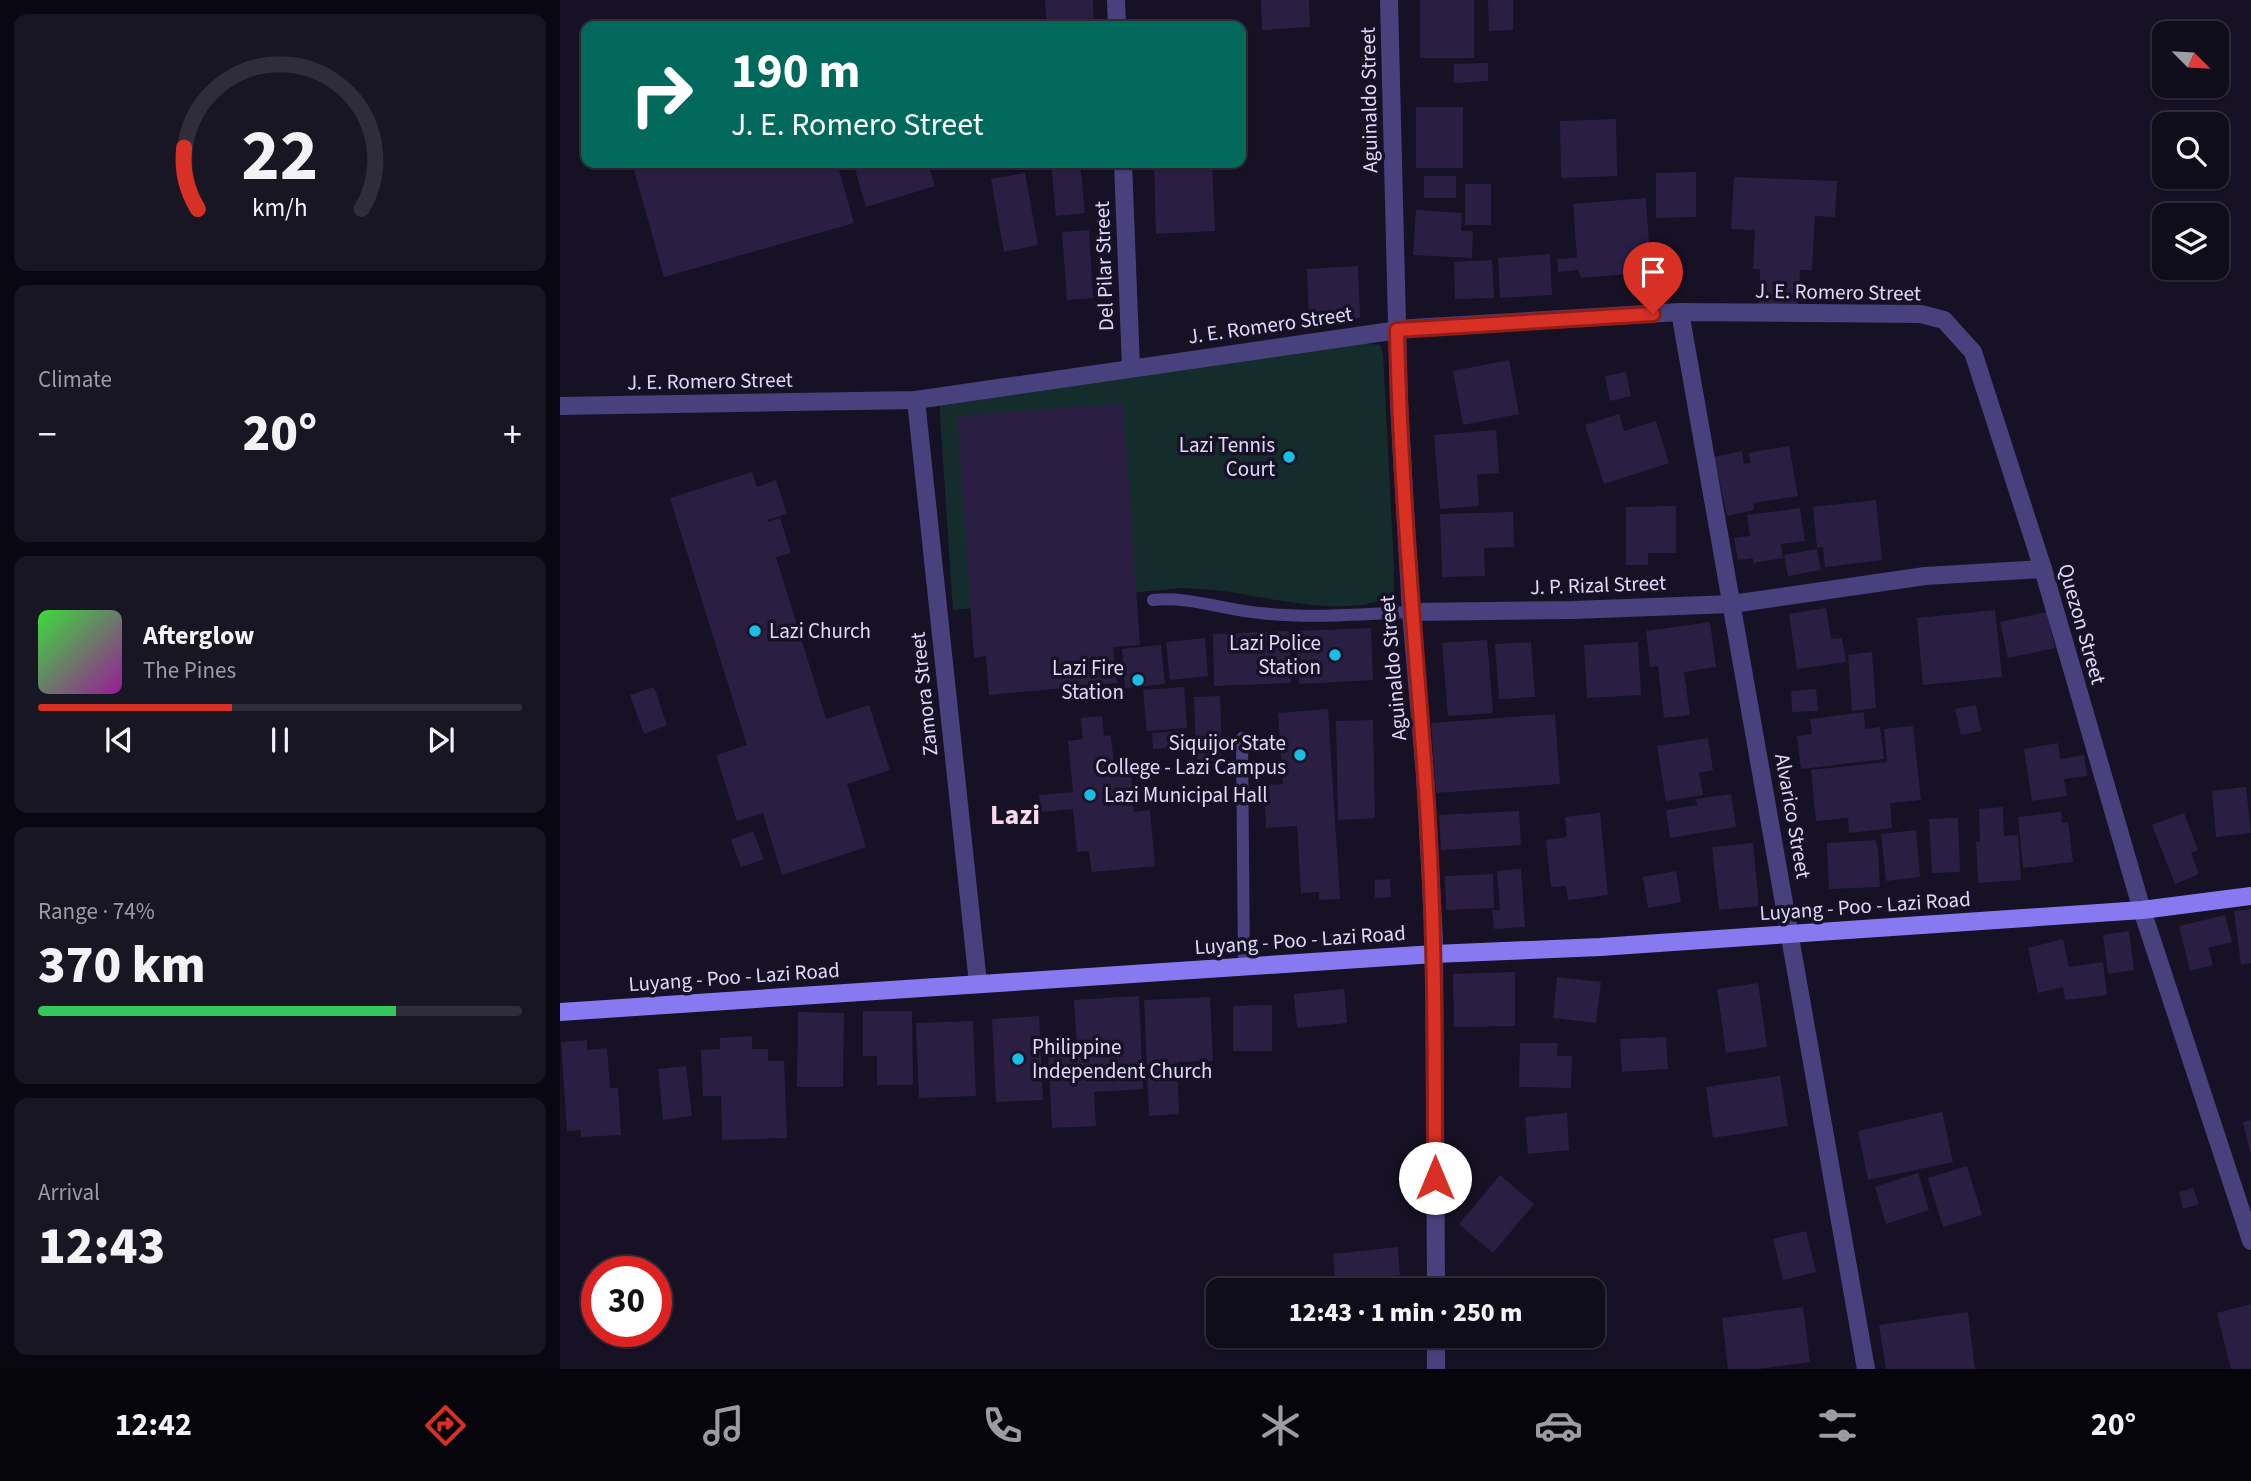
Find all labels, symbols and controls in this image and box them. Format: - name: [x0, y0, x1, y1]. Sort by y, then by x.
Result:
- north arrow: [2152, 21, 2230, 98]
- map controls: [2152, 21, 2229, 280]
- street label: Aguinaldo Street: [1353, 27, 1385, 173]
- text: 190 m: [731, 37, 860, 107]
- icon: right: [616, 49, 707, 140]
- text: J. E. Romero Street: [731, 102, 984, 148]
- text: 22: [242, 104, 318, 208]
- button: search: [2152, 112, 2229, 189]
- text: km/h: [252, 189, 308, 225]
- street label: Del Pilar Street: [1087, 201, 1121, 331]
- button: layers: [2152, 203, 2229, 280]
- pin: [1623, 242, 1683, 314]
- icon: arrive: [1634, 253, 1672, 291]
- street label: J. E. Romero Street: [1755, 276, 1921, 308]
- street label: J. E. Romero Street: [1186, 299, 1354, 351]
- text: Climate: [38, 363, 112, 396]
- street label: J. E. Romero Street: [627, 365, 793, 397]
- text: 20°: [243, 397, 317, 471]
- text: −: [38, 408, 57, 462]
- text: +: [503, 408, 522, 462]
- place label: Lazi Tennis Court: [1179, 430, 1275, 484]
- marker: Lazi Tennis Court: [1281, 449, 1297, 465]
- street label: Quezon Street: [2050, 560, 2114, 688]
- street label: J. P. Rizal Street: [1529, 568, 1667, 602]
- street label: Aguinaldo Street: [1372, 594, 1414, 742]
- place label: Lazi Church: [769, 616, 871, 646]
- text: Afterglow: [143, 617, 254, 654]
- marker: Lazi Church: [747, 623, 763, 639]
- place label: Lazi Police Station: [1229, 628, 1321, 682]
- street label: Zamora Street: [903, 630, 945, 758]
- marker: Lazi Police Station: [1327, 647, 1343, 663]
- place label: Lazi Fire Station: [1052, 653, 1124, 707]
- text: The Pines: [143, 654, 236, 687]
- marker: Lazi Fire Station: [1130, 672, 1146, 688]
- icon: previous: [100, 721, 138, 759]
- icon: pause: [261, 721, 299, 759]
- icon: next: [422, 721, 460, 759]
- place label: Siquijor State College - Lazi Campus: [1095, 728, 1286, 782]
- marker: Siquijor State College - Lazi Campus: [1292, 747, 1308, 763]
- street label: Alvarico Street: [1767, 751, 1819, 881]
- place label: Lazi Municipal Hall: [1104, 780, 1268, 810]
- marker: Lazi Municipal Hall: [1082, 787, 1098, 803]
- district label: Lazi: [990, 795, 1040, 835]
- street label: Luyang - Poo - Lazi Road: [1758, 884, 1972, 928]
- text: Range · 74%: [38, 895, 155, 928]
- street label: Luyang - Poo - Lazi Road: [1193, 918, 1407, 962]
- text: 370 km: [38, 929, 206, 1003]
- street label: Luyang - Poo - Lazi Road: [627, 955, 841, 999]
- place label: Philippine Independent Church: [1032, 1032, 1212, 1086]
- marker: Philippine Independent Church: [1010, 1051, 1026, 1067]
- position arrow: [1398, 1141, 1472, 1215]
- text: Arrival: [38, 1176, 100, 1209]
- text: 12:43: [38, 1210, 165, 1284]
- speed limit sign: 30: [581, 1256, 672, 1347]
- text: 12:43 · 1 min · 250 m: [1289, 1294, 1522, 1331]
- icon: directions: [421, 1401, 470, 1450]
- icon: music: [699, 1401, 748, 1450]
- icon: phone: [978, 1401, 1027, 1450]
- icon: climate: [1256, 1401, 1305, 1450]
- icon: car: [1534, 1401, 1583, 1450]
- icon: filters: [1813, 1401, 1862, 1450]
- text: 12:42: [115, 1402, 192, 1448]
- text: 20°: [2091, 1402, 2136, 1448]

